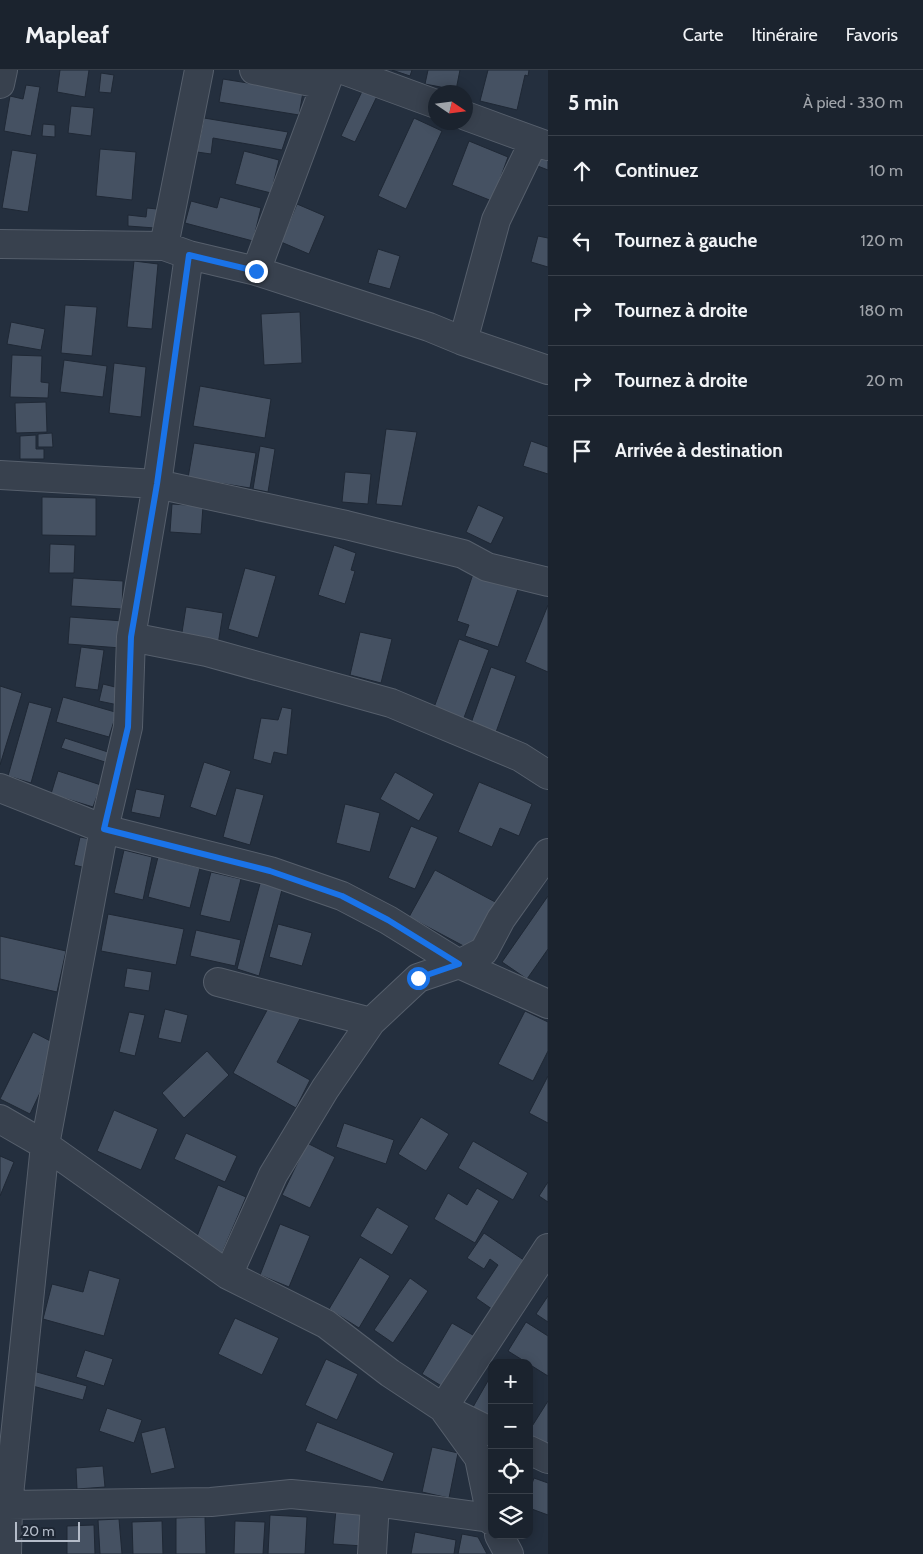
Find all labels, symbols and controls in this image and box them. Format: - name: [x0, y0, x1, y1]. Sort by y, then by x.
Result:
- text: Mapleaf: [25, 20, 109, 49]
- text: Carte: [683, 24, 723, 46]
- text: Itinéraire: [751, 24, 818, 46]
- text: Favoris: [846, 24, 898, 46]
- north arrow: [428, 85, 473, 130]
- text: 5 min: [568, 90, 619, 115]
- text: À pied · 330 m: [803, 93, 903, 112]
- icon: ahead: [568, 157, 596, 185]
- text: Continuez: [615, 159, 698, 182]
- text: 10 m: [869, 161, 903, 180]
- icon: left: [568, 227, 596, 255]
- text: Tournez à gauche: [615, 229, 757, 252]
- text: 120 m: [861, 231, 903, 250]
- route end: [245, 260, 268, 283]
- icon: right: [568, 297, 596, 325]
- text: Tournez à droite: [615, 299, 748, 322]
- text: 180 m: [859, 301, 903, 320]
- icon: right: [568, 367, 596, 395]
- text: Tournez à droite: [615, 369, 748, 392]
- text: 20 m: [866, 371, 903, 390]
- icon: arrive: [568, 437, 596, 465]
- text: Arrivée à destination: [615, 439, 783, 462]
- route start: [407, 967, 430, 990]
- map controls: [488, 1359, 533, 1539]
- button: +: [488, 1359, 533, 1404]
- button: −: [488, 1404, 533, 1449]
- button: locate: [488, 1449, 533, 1494]
- button: layers: [488, 1494, 533, 1539]
- scale bar: [15, 1519, 80, 1542]
- text: 20 m: [22, 1522, 55, 1540]

